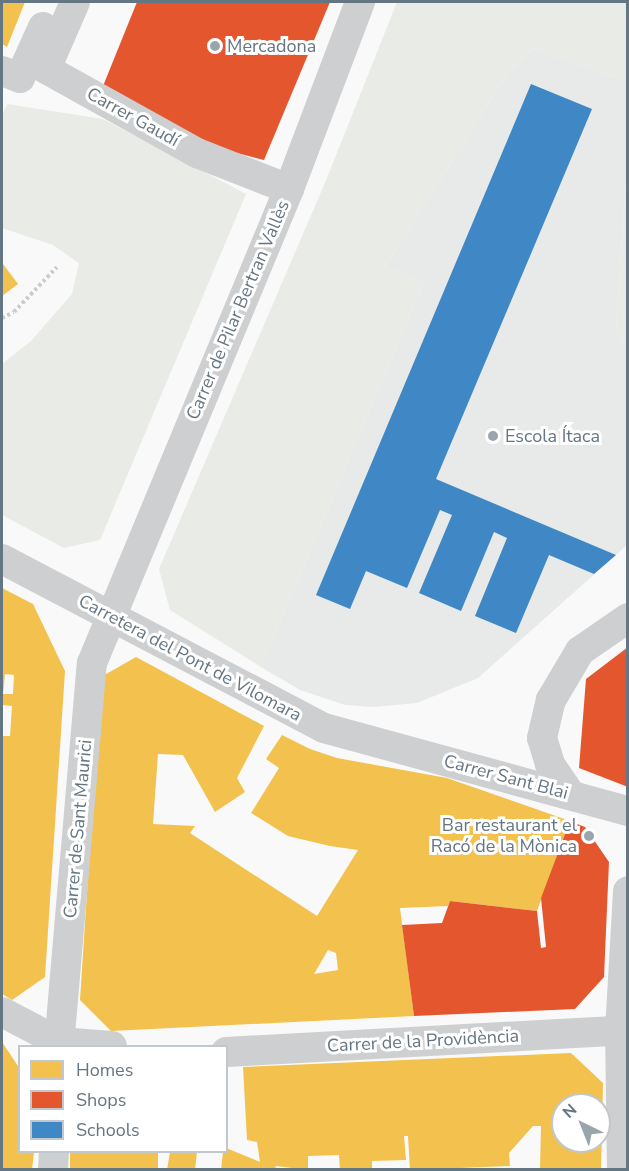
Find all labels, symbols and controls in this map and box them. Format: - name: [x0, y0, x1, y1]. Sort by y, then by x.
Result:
- place label: Mercadona: [227, 35, 316, 57]
- marker: Mercadona: [208, 39, 222, 53]
- street label: Carrer Gaudí: [83, 83, 183, 151]
- street label: Carrer de Pilar Bertran Vallès: [182, 197, 294, 423]
- place label: Escola Ítaca: [505, 425, 600, 447]
- marker: Escola Ítaca: [486, 429, 500, 443]
- street label: Carretera del Pont de Vilomara: [75, 590, 305, 726]
- street label: Carrer de Sant Maurici: [59, 739, 97, 919]
- street label: Carrer Sant Blai: [442, 750, 570, 804]
- place label: Bar restaurant el Racó de la Mònica: [431, 815, 577, 858]
- marker: Bar restaurant el Racó de la Mònica: [582, 829, 596, 843]
- street label: Carrer de la Providència: [326, 1025, 520, 1057]
- legend: [18, 1045, 228, 1153]
- text: Homes: [76, 1058, 133, 1082]
- text: Shops: [76, 1088, 126, 1112]
- north arrow: [551, 1093, 611, 1153]
- text: N: [558, 1099, 582, 1123]
- text: Schools: [76, 1118, 140, 1142]

